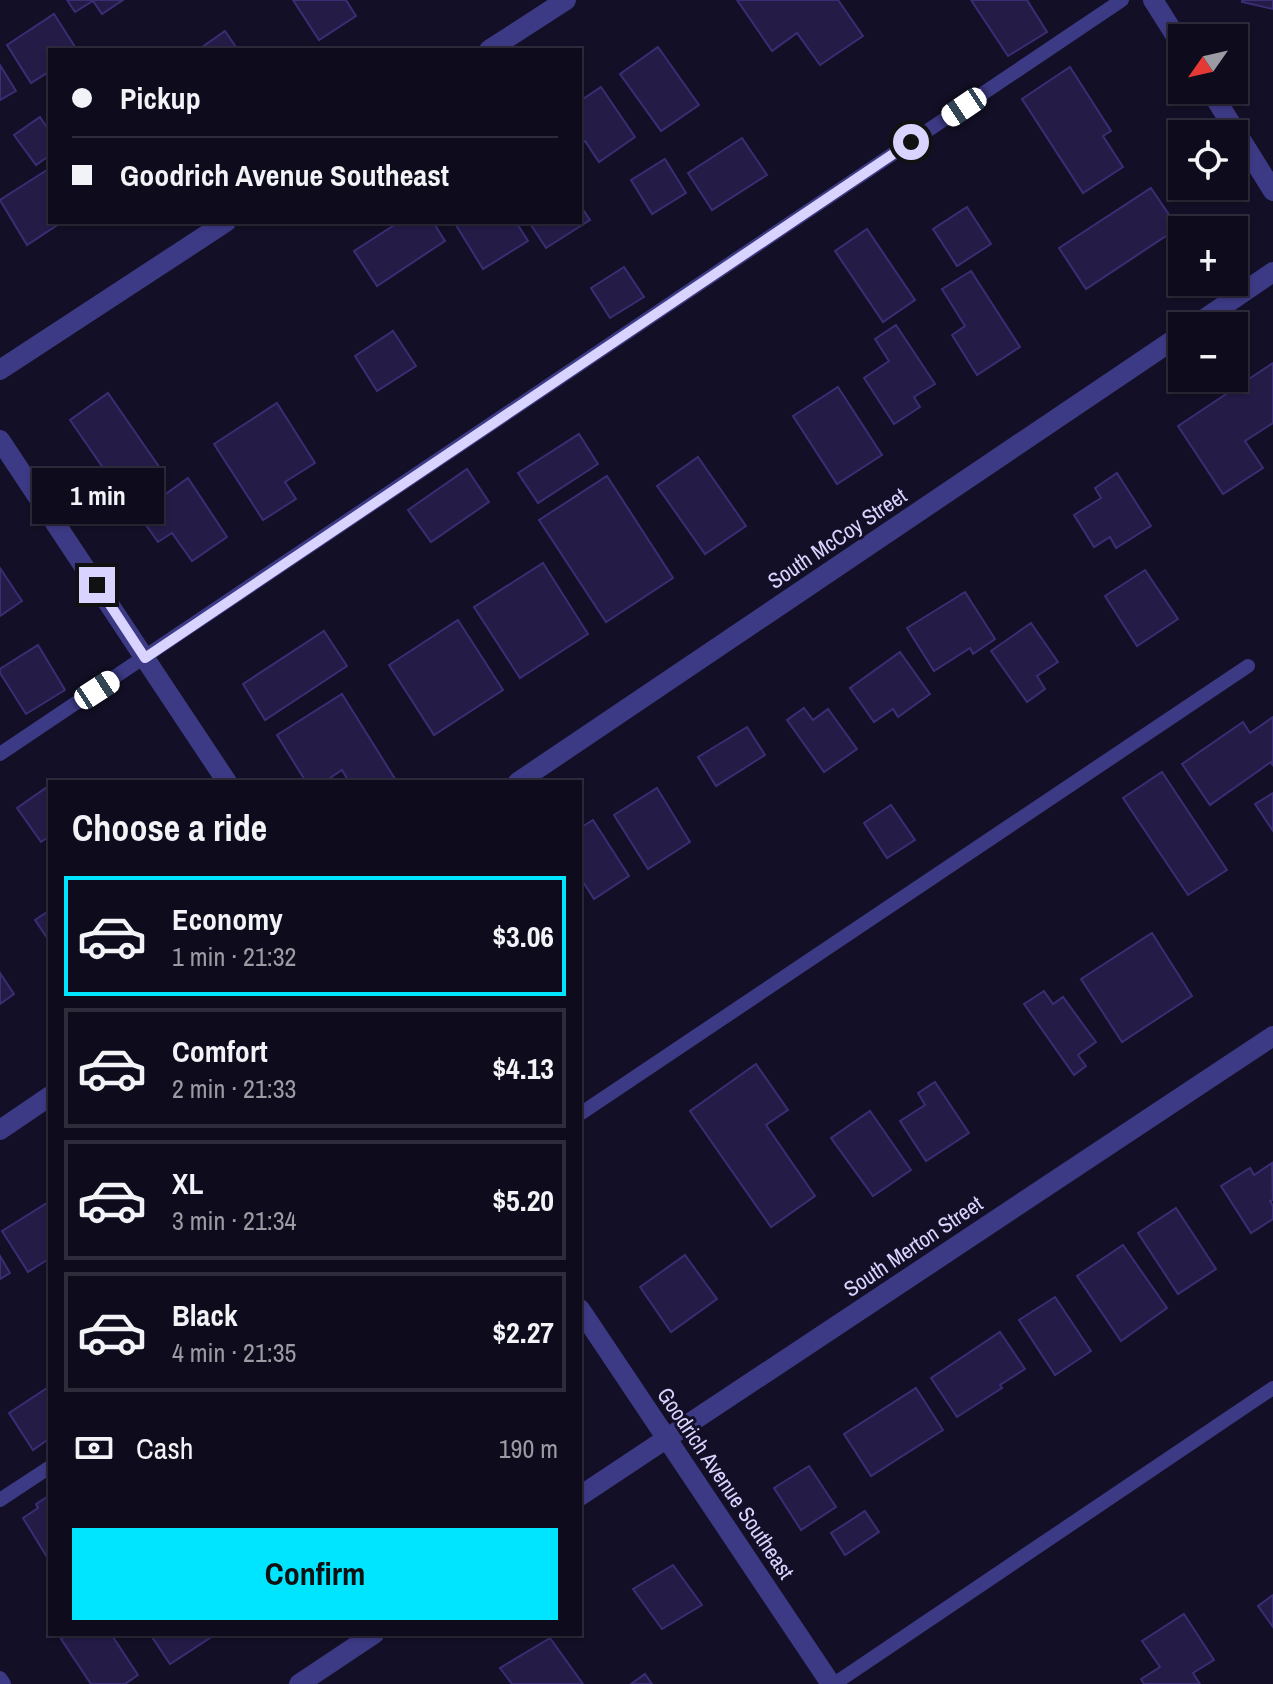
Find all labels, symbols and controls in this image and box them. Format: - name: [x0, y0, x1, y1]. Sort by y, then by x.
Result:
- north arrow: [1168, 24, 1248, 104]
- map controls: [1168, 24, 1248, 392]
- text: Pickup: [120, 78, 201, 118]
- car: [937, 84, 991, 130]
- button: locate: [1168, 120, 1248, 200]
- route start: [893, 124, 929, 160]
- text: Goodrich Avenue Southeast: [120, 155, 449, 195]
- button: +: [1168, 216, 1248, 296]
- button: −: [1168, 312, 1248, 392]
- callout: 1 min: [31, 469, 163, 525]
- text: 1 min: [70, 478, 126, 513]
- street label: South McCoy Street: [762, 480, 912, 596]
- route end: [79, 567, 115, 603]
- car: [70, 667, 124, 713]
- text: Choose a ride: [72, 804, 267, 852]
- text: Economy: [172, 899, 283, 939]
- icon: car: [76, 900, 148, 972]
- text: $3.06: [492, 916, 554, 956]
- text: 1 min · 21:32: [172, 939, 296, 974]
- text: Comfort: [172, 1031, 268, 1071]
- icon: car: [76, 1032, 148, 1104]
- text: $4.13: [492, 1048, 554, 1088]
- text: 2 min · 21:33: [172, 1071, 296, 1106]
- text: XL: [172, 1163, 203, 1203]
- icon: car: [76, 1164, 148, 1236]
- text: $5.20: [492, 1180, 554, 1220]
- street label: South Merton Street: [838, 1188, 988, 1304]
- text: 3 min · 21:34: [172, 1203, 296, 1238]
- text: Black: [172, 1295, 238, 1335]
- icon: car: [76, 1296, 148, 1368]
- text: $2.27: [492, 1312, 554, 1352]
- text: 4 min · 21:35: [172, 1335, 296, 1370]
- street label: Goodrich Avenue Southeast: [651, 1381, 801, 1585]
- icon: cash: [72, 1426, 116, 1470]
- text: Cash: [136, 1428, 193, 1468]
- text: 190 m: [499, 1431, 558, 1466]
- button: Confirm: [72, 1528, 558, 1620]

